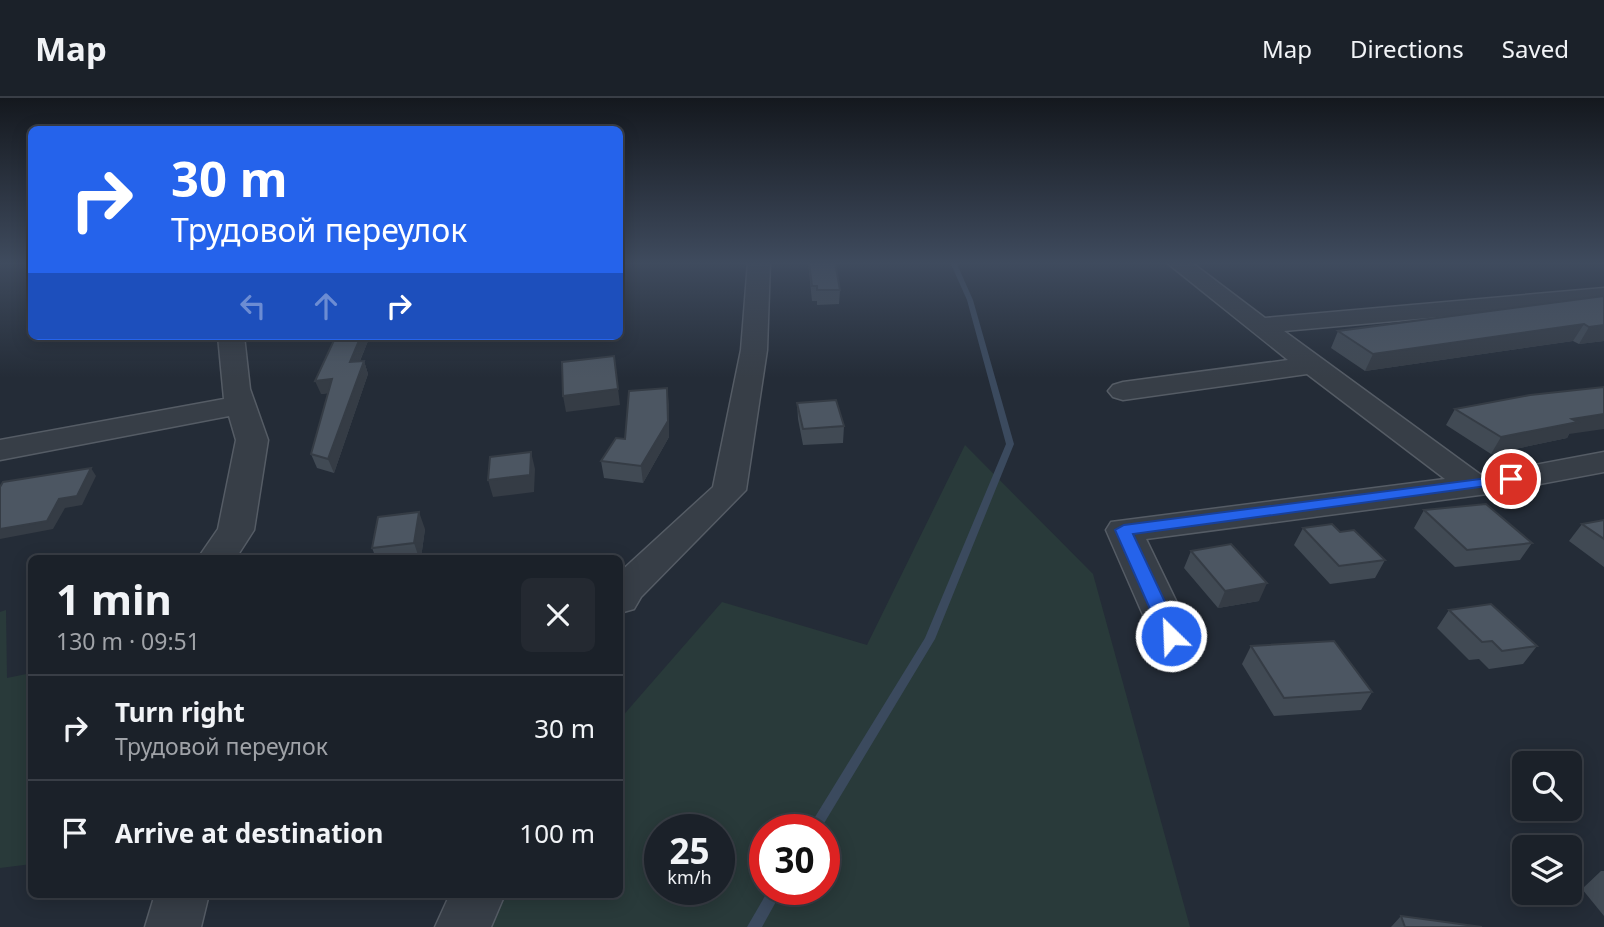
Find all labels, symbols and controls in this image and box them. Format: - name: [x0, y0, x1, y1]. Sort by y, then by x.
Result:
- text: Map: [35, 26, 107, 71]
- text: Map: [1262, 32, 1312, 65]
- text: Directions: [1350, 32, 1464, 65]
- text: Saved: [1502, 32, 1569, 65]
- text: 30 m: [171, 145, 288, 211]
- icon: right: [56, 154, 147, 245]
- text: Трудовой переулок: [171, 208, 467, 251]
- icon: left: [234, 287, 272, 325]
- icon: ahead: [307, 287, 345, 325]
- icon: right: [380, 287, 418, 325]
- pin: [1481, 449, 1541, 509]
- icon: arrive: [1492, 460, 1530, 498]
- text: 1 min: [56, 570, 172, 627]
- button: close: [521, 578, 595, 652]
- position arrow: [1134, 599, 1208, 673]
- text: 130 m · 09:51: [56, 625, 200, 657]
- text: Turn right: [115, 694, 245, 730]
- icon: right: [56, 709, 94, 747]
- text: 30 m: [534, 710, 595, 746]
- text: Трудовой переулок: [115, 730, 328, 762]
- map controls: [1512, 751, 1582, 905]
- button: search: [1512, 751, 1582, 821]
- icon: arrive: [56, 814, 94, 852]
- speed limit sign: 30: [749, 814, 840, 905]
- text: Arrive at destination: [115, 815, 384, 851]
- text: 100 m: [519, 815, 595, 851]
- text: 25: [669, 827, 710, 874]
- button: layers: [1512, 835, 1582, 905]
- text: km/h: [667, 865, 712, 889]

